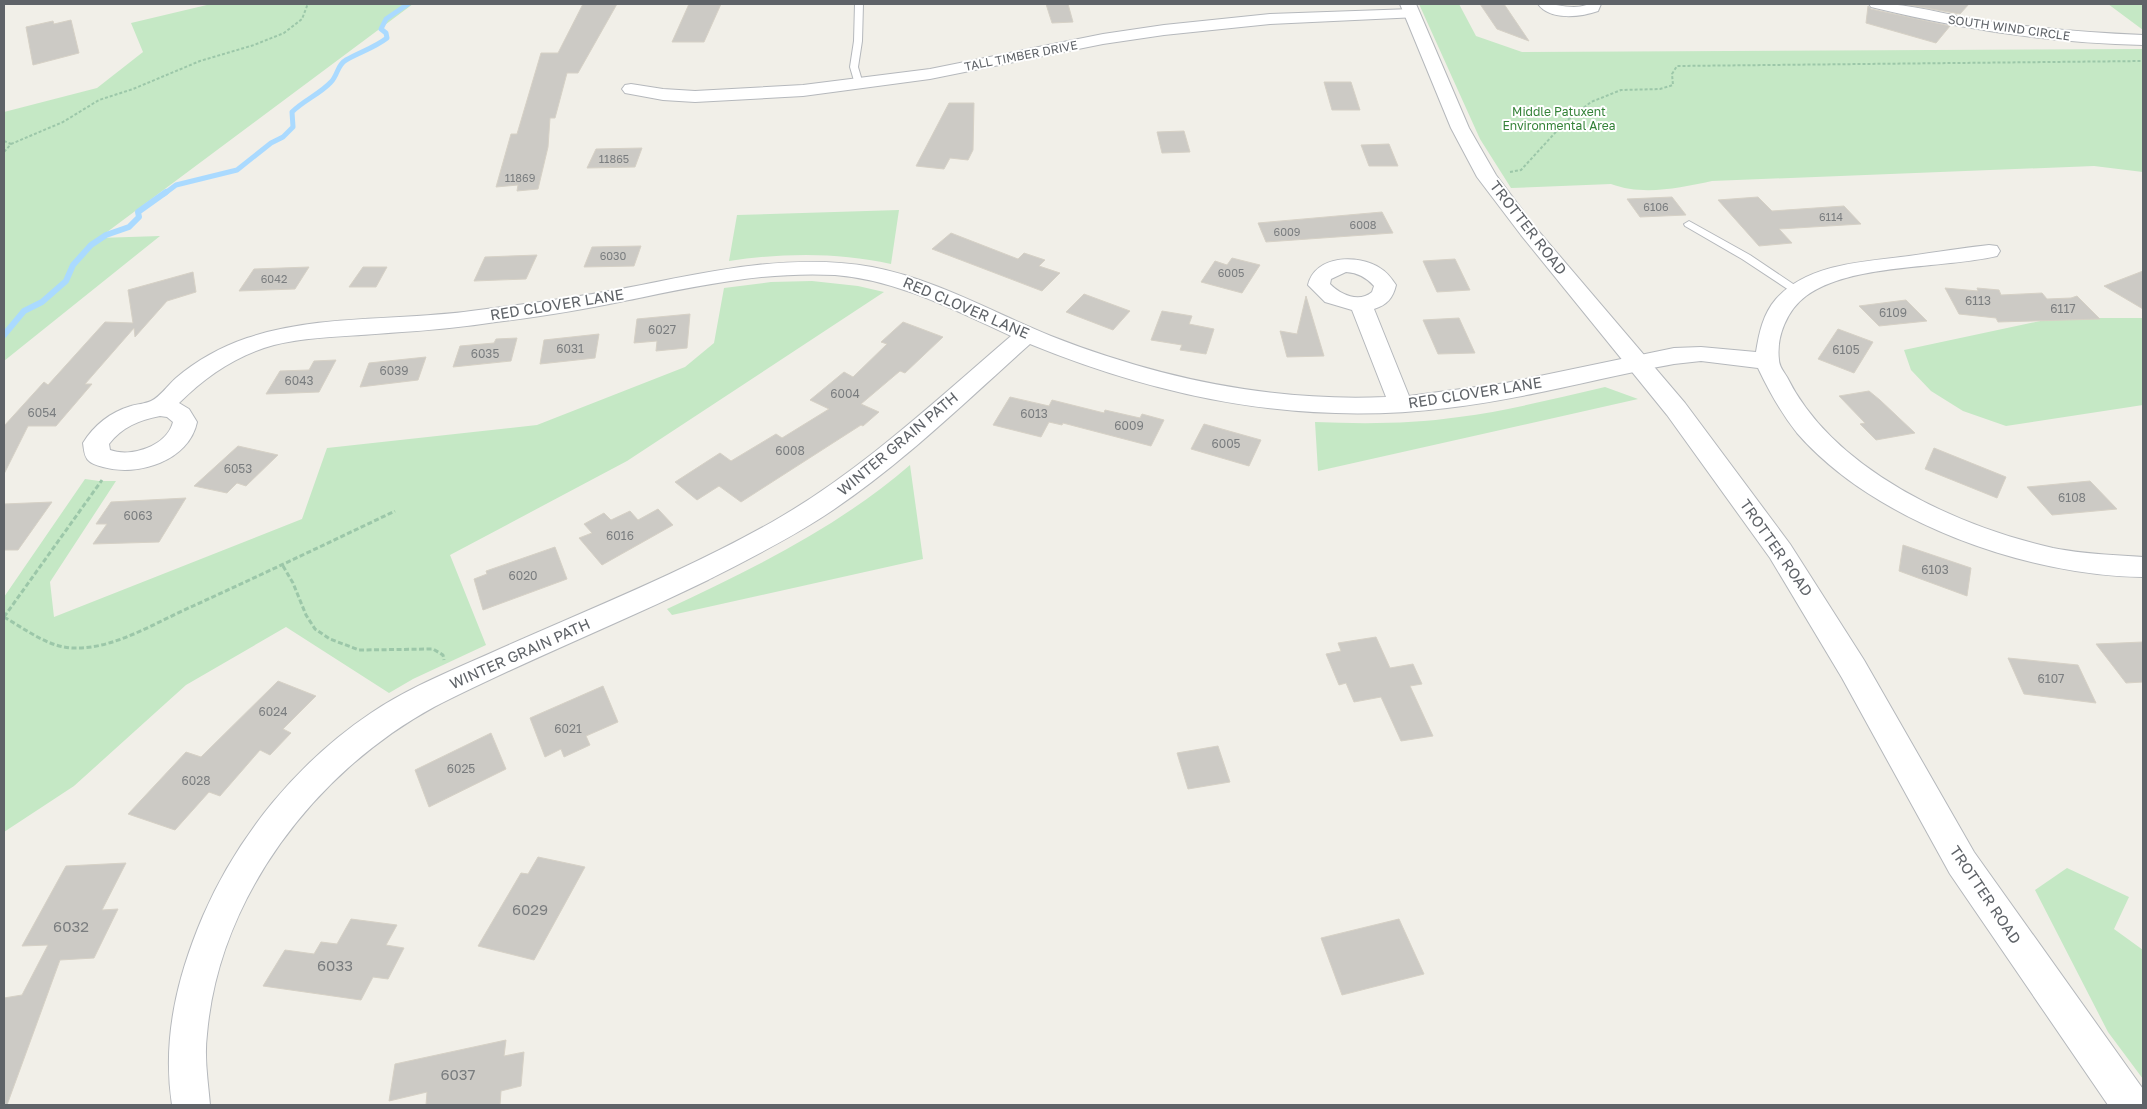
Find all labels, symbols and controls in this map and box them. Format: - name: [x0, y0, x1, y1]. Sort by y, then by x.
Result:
- street label: SOUTH WIND CIRCLE: [1947, 12, 2071, 43]
- street label: TALL TIMBER DRIVE: [963, 37, 1079, 74]
- park label: Middle Patuxent Environmental Area: [1502, 104, 1616, 133]
- house number: 11865: [599, 152, 629, 165]
- house number: 11869: [505, 171, 535, 184]
- street label: TROTTER ROAD: [1487, 177, 1571, 278]
- house number: 6106: [1643, 200, 1669, 213]
- house number: 6114: [1819, 210, 1843, 223]
- house number: 6008: [1349, 218, 1377, 231]
- house number: 6009: [1274, 225, 1300, 238]
- house number: 6030: [600, 249, 627, 262]
- house number: 6005: [1218, 266, 1244, 279]
- house number: 6042: [261, 272, 287, 285]
- street label: RED CLOVER LANE: [901, 272, 1032, 342]
- street label: RED CLOVER LANE: [489, 285, 625, 323]
- house number: 6113: [1965, 293, 1991, 308]
- house number: 6117: [2050, 301, 2076, 316]
- house number: 6109: [1879, 305, 1907, 320]
- house number: 6027: [648, 322, 676, 337]
- house number: 6031: [556, 341, 584, 356]
- house number: 6105: [1832, 342, 1860, 357]
- house number: 6035: [471, 346, 499, 361]
- house number: 6039: [380, 363, 408, 378]
- house number: 6043: [284, 373, 314, 388]
- street label: RED CLOVER LANE: [1407, 373, 1543, 411]
- house number: 6004: [830, 386, 860, 401]
- street label: WINTER GRAIN PATH: [833, 388, 961, 499]
- house number: 6054: [28, 405, 56, 420]
- house number: 6013: [1020, 406, 1048, 421]
- house number: 6009: [1114, 418, 1144, 433]
- house number: 6005: [1211, 436, 1241, 451]
- house number: 6008: [775, 443, 805, 458]
- house number: 6053: [224, 461, 252, 476]
- house number: 6108: [2058, 490, 2086, 505]
- street label: TROTTER ROAD: [1737, 496, 1817, 599]
- house number: 6063: [124, 508, 152, 523]
- house number: 6016: [606, 528, 634, 543]
- house number: 6103: [1921, 562, 1949, 577]
- house number: 6020: [508, 568, 538, 583]
- street label: WINTER GRAIN PATH: [447, 614, 593, 692]
- house number: 6107: [2038, 671, 2064, 686]
- house number: 6024: [259, 704, 287, 719]
- house number: 6021: [554, 721, 582, 736]
- house number: 6025: [447, 761, 475, 776]
- house number: 6028: [182, 773, 210, 788]
- street label: TROTTER ROAD: [1946, 842, 2025, 947]
- house number: 6029: [512, 900, 548, 918]
- house number: 6032: [53, 917, 89, 935]
- house number: 6033: [317, 956, 353, 974]
- house number: 6037: [440, 1065, 476, 1083]

